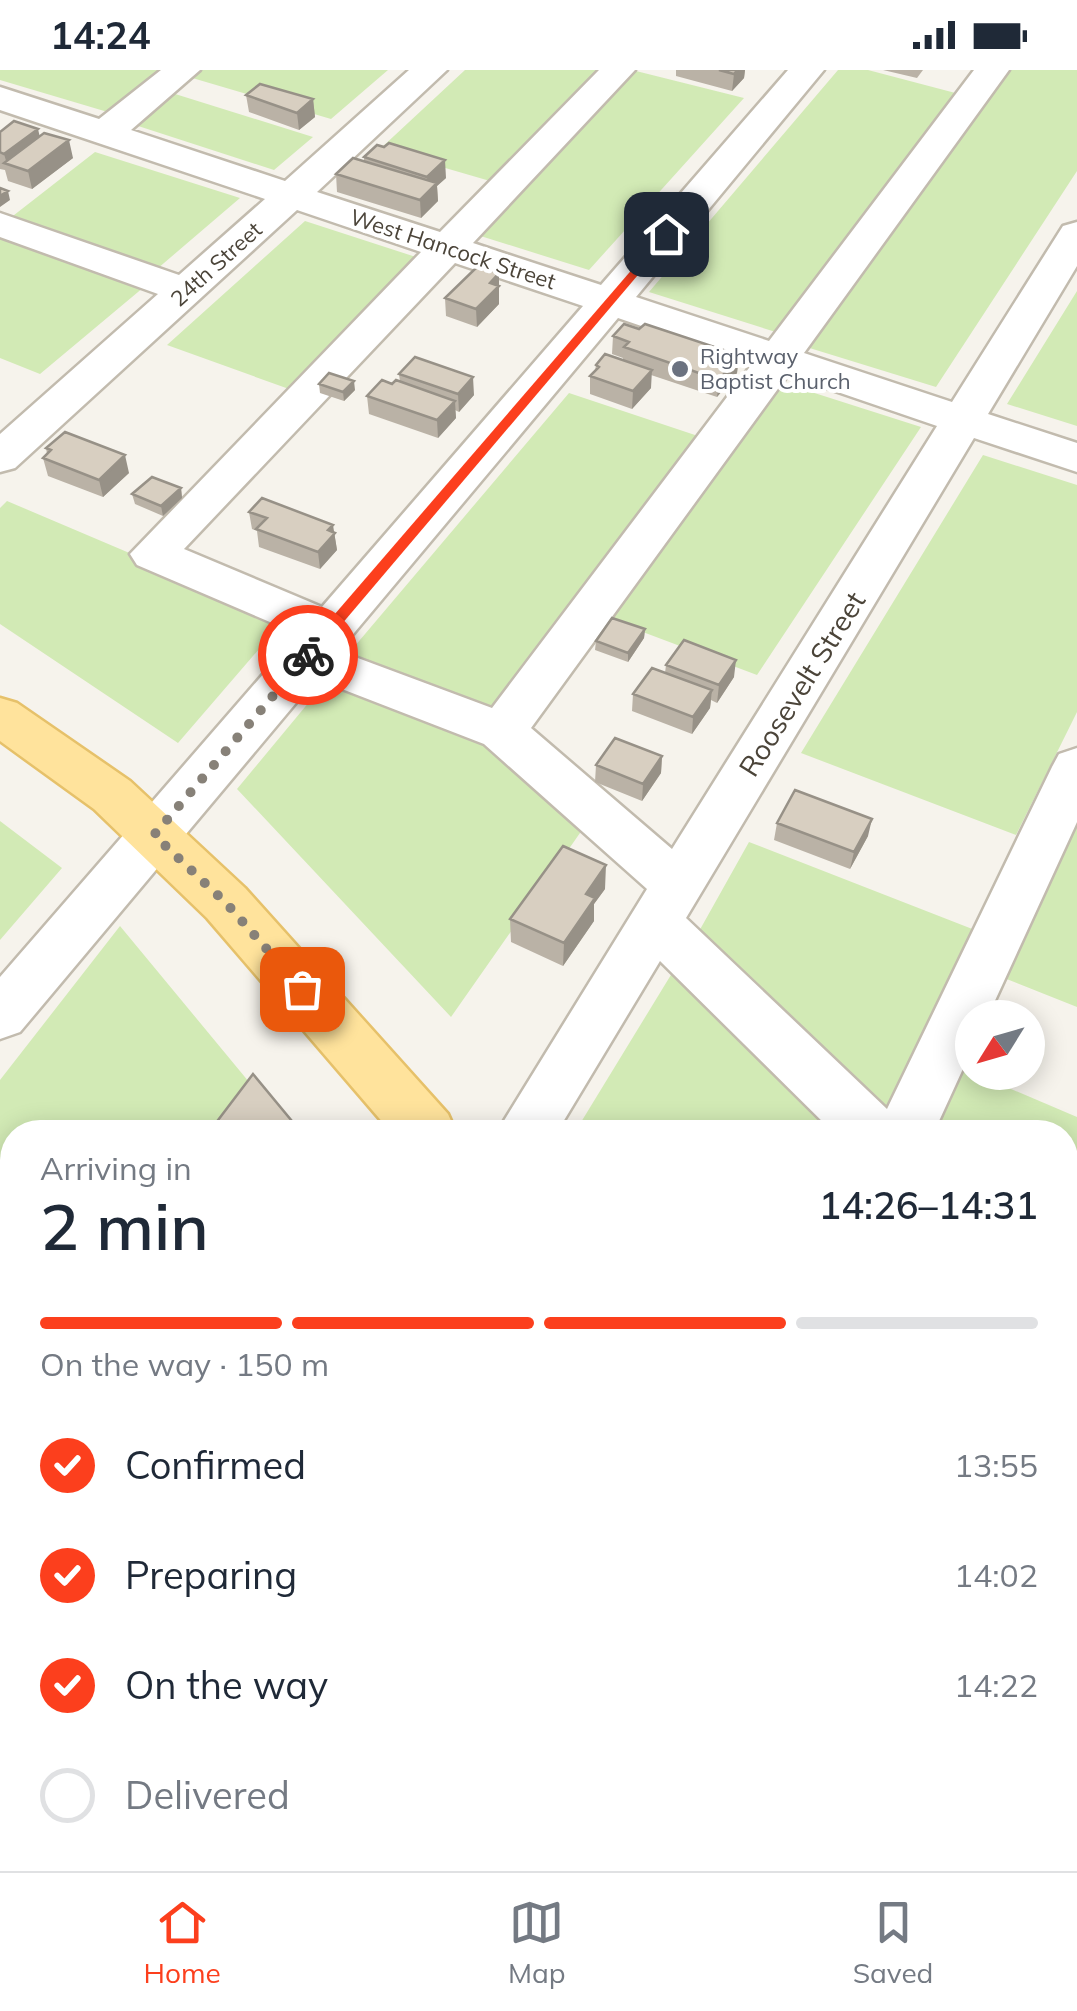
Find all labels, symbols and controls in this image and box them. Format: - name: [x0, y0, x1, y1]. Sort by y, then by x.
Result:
- text: 14:24: [50, 11, 151, 59]
- pin: [624, 192, 709, 277]
- street label: West Hancock Street: [347, 203, 560, 296]
- icon: home: [639, 207, 694, 262]
- street label: 24th Street: [164, 215, 268, 312]
- place label: Rightway Baptist Church: [700, 342, 851, 395]
- marker: Rightway Baptist Church: [669, 358, 691, 380]
- street label: Roosevelt Street: [731, 585, 872, 783]
- courier: [258, 605, 358, 705]
- icon: bike: [281, 628, 336, 683]
- pin: [260, 947, 345, 1032]
- icon: bag: [275, 962, 330, 1017]
- north arrow: [955, 1000, 1045, 1090]
- map controls: [955, 1000, 1045, 1090]
- text: Arriving in: [40, 1148, 192, 1188]
- text: 14:26–14:31: [818, 1181, 1038, 1229]
- text: 2 min: [40, 1185, 209, 1266]
- text: On the way · 150 m: [40, 1344, 329, 1384]
- icon: check: [40, 1438, 95, 1493]
- text: Confirmed: [125, 1441, 306, 1489]
- text: 13:55: [954, 1445, 1038, 1485]
- icon: check: [40, 1548, 95, 1603]
- text: Preparing: [125, 1551, 297, 1599]
- text: 14:02: [954, 1555, 1038, 1595]
- icon: check: [40, 1658, 95, 1713]
- text: On the way: [125, 1661, 328, 1709]
- text: 14:22: [954, 1665, 1038, 1705]
- text: Delivered: [125, 1771, 290, 1819]
- tab: Home: [144, 1895, 221, 1990]
- tab: Map: [508, 1895, 566, 1990]
- tab: Saved: [853, 1895, 933, 1990]

